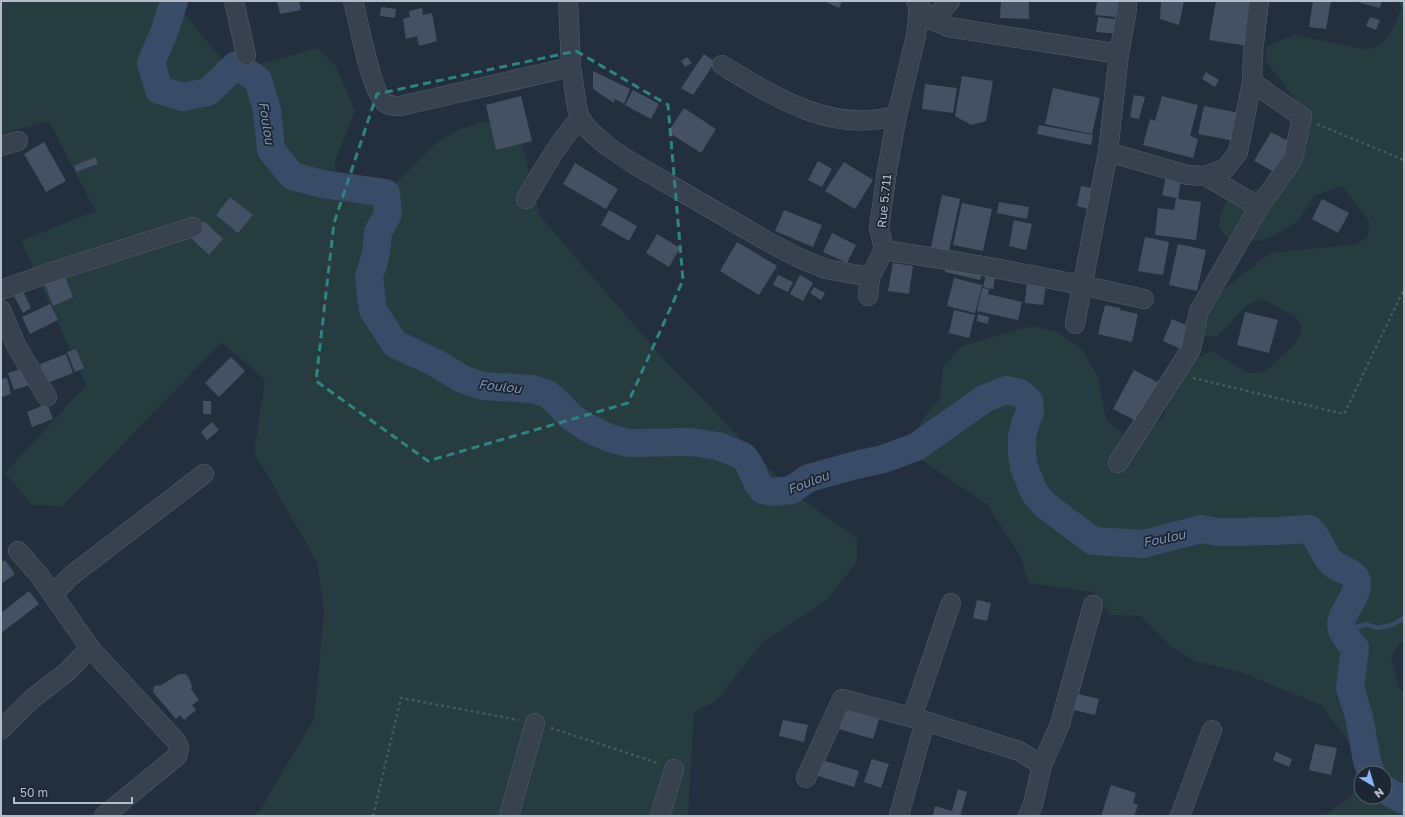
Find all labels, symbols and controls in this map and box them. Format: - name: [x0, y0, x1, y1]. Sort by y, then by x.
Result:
- water label: Foulou: [256, 101, 278, 147]
- street label: Rue 5.711: [874, 173, 894, 228]
- water label: Foulou: [478, 376, 523, 396]
- water label: Foulou: [785, 466, 832, 497]
- water label: Foulou: [1141, 525, 1188, 550]
- north arrow: [1353, 765, 1393, 805]
- scale bar: [14, 779, 132, 805]
- text: 50 m: [20, 785, 48, 800]
- text: N: [1372, 786, 1387, 801]

